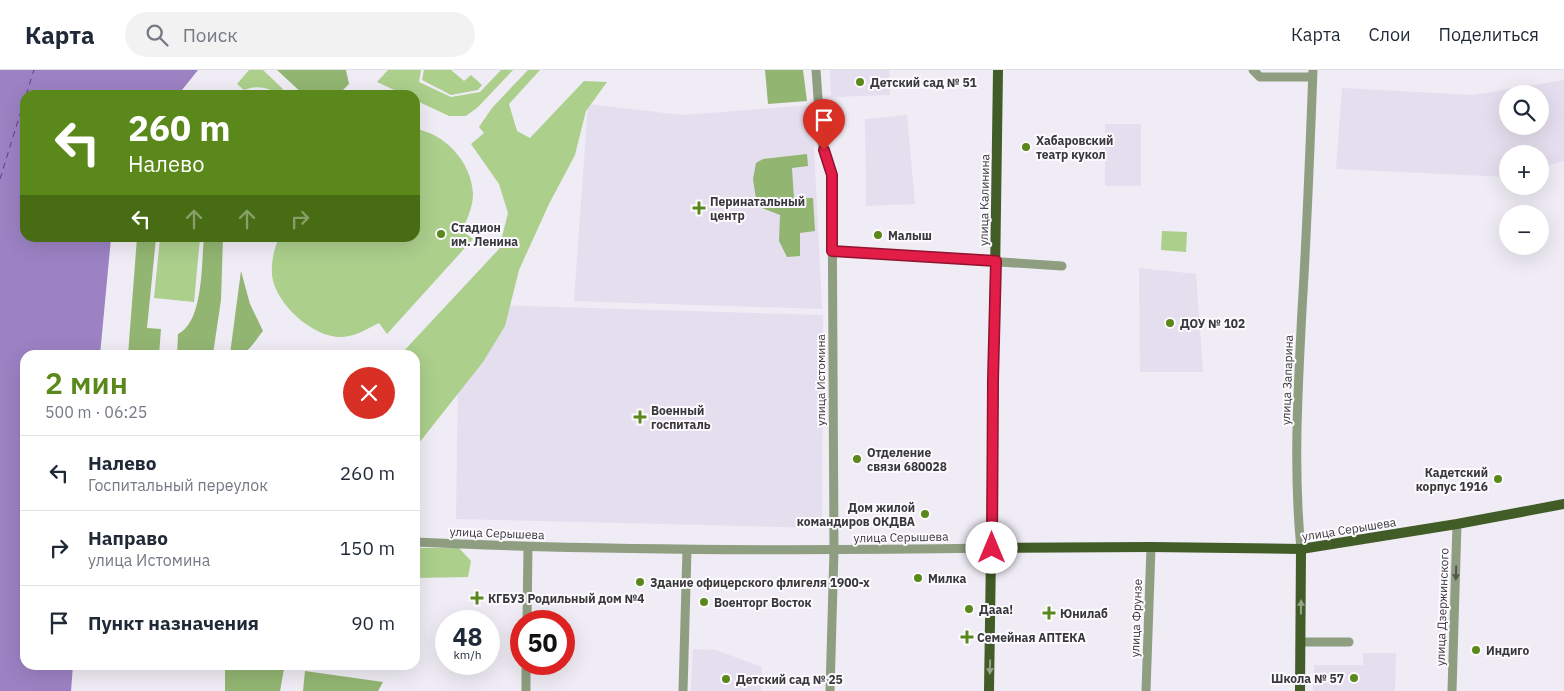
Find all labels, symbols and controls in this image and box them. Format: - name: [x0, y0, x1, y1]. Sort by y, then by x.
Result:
- search box: [125, 12, 475, 57]
- text: Карта: [25, 19, 95, 51]
- icon: search: [143, 21, 171, 49]
- text: Поиск: [183, 23, 238, 47]
- text: Карта: [1291, 23, 1341, 46]
- text: Слои: [1369, 23, 1411, 46]
- text: Поделиться: [1439, 23, 1539, 46]
- place label: Детский сад № 51: [870, 75, 977, 90]
- marker: Детский сад № 51: [854, 76, 866, 88]
- map controls: [1499, 85, 1549, 255]
- button: search: [1499, 85, 1549, 135]
- pin: [803, 99, 845, 150]
- text: 260 m: [128, 105, 231, 151]
- icon: arrive: [810, 106, 838, 134]
- icon: left: [45, 110, 110, 175]
- place label: Хабаровский театр кукол: [1036, 133, 1113, 162]
- marker: Хабаровский театр кукол: [1020, 141, 1032, 153]
- button: +: [1499, 145, 1549, 195]
- text: Налево: [128, 149, 205, 178]
- street label: улица Калинина: [976, 153, 992, 246]
- place label: Перинатальный центр: [710, 194, 805, 223]
- marker: Перинатальный центр: [692, 201, 706, 215]
- icon: left: [127, 205, 155, 233]
- icon: ahead: [180, 205, 208, 233]
- icon: ahead: [233, 205, 261, 233]
- icon: right: [286, 205, 314, 233]
- button: −: [1499, 205, 1549, 255]
- place label: Стадион им. Ленина: [451, 220, 518, 249]
- marker: Стадион им. Ленина: [435, 228, 447, 240]
- place label: Малыш: [888, 228, 932, 243]
- marker: Малыш: [872, 229, 884, 241]
- place label: ДОУ № 102: [1180, 316, 1245, 331]
- marker: ДОУ № 102: [1164, 317, 1176, 329]
- street label: улица Истомина: [813, 334, 828, 426]
- street label: улица Запарина: [1278, 334, 1296, 425]
- text: 2 мин: [45, 363, 128, 402]
- button: close: [343, 367, 395, 419]
- text: 500 m · 06:25: [45, 402, 147, 422]
- place label: Военный госпиталь: [651, 403, 711, 432]
- marker: Военный госпиталь: [633, 410, 647, 424]
- place label: Отделение связи 680028: [867, 445, 947, 474]
- text: Налево: [88, 451, 157, 475]
- marker: Отделение связи 680028: [851, 453, 863, 465]
- icon: left: [45, 459, 73, 487]
- text: 260 m: [340, 461, 395, 485]
- place label: Кадетский корпус 1916: [1416, 465, 1488, 494]
- marker: Кадетский корпус 1916: [1492, 473, 1504, 485]
- text: Госпитальный переулок: [88, 475, 268, 495]
- place label: Дом жилой командиров ОКДВА: [797, 500, 915, 529]
- marker: Дом жилой командиров ОКДВА: [919, 508, 931, 520]
- street label: улица Серышева: [1301, 514, 1398, 544]
- position arrow: [965, 521, 1017, 573]
- street label: улица Серышева: [449, 524, 545, 542]
- text: Направо: [88, 526, 168, 550]
- street label: улица Серышева: [853, 529, 949, 545]
- icon: right: [45, 534, 73, 562]
- text: 150 m: [340, 536, 395, 560]
- street label: улица Дзержинского: [1432, 547, 1452, 666]
- text: улица Истомина: [88, 550, 210, 570]
- one-way arrow: [1451, 565, 1459, 581]
- place label: Милка: [928, 571, 966, 586]
- marker: Милка: [912, 572, 924, 584]
- place label: Здание офицерского флигеля 1900-х: [650, 575, 870, 590]
- marker: Здание офицерского флигеля 1900-х: [634, 576, 646, 588]
- street label: улица Фрунзе: [1127, 578, 1145, 658]
- marker: КГБУЗ Родильный дом №4: [470, 591, 484, 605]
- place label: КГБУЗ Родильный дом №4: [488, 591, 644, 606]
- place label: Военторг Восток: [714, 595, 812, 610]
- marker: Военторг Восток: [698, 596, 710, 608]
- one-way arrow: [1297, 599, 1305, 615]
- place label: Дааа!: [979, 602, 1013, 617]
- marker: Дааа!: [963, 603, 975, 615]
- marker: Юнилаб: [1042, 606, 1056, 620]
- place label: Юнилаб: [1060, 606, 1108, 621]
- icon: arrive: [45, 609, 73, 637]
- speed limit sign: 50: [510, 610, 575, 675]
- text: Пункт назначения: [88, 611, 259, 635]
- text: 90 m: [351, 611, 395, 635]
- text: 48: [452, 620, 483, 653]
- place label: Семейная АПТЕКА: [977, 630, 1086, 645]
- marker: Семейная АПТЕКА: [961, 631, 973, 643]
- place label: Индиго: [1486, 643, 1530, 658]
- marker: Индиго: [1470, 644, 1482, 656]
- text: km/h: [453, 647, 482, 662]
- one-way arrow: [985, 659, 993, 675]
- place label: Школа № 57: [1271, 671, 1344, 686]
- place label: Детский сад № 25: [736, 672, 843, 687]
- marker: Школа № 57: [1348, 672, 1360, 684]
- marker: Детский сад № 25: [720, 673, 732, 685]

